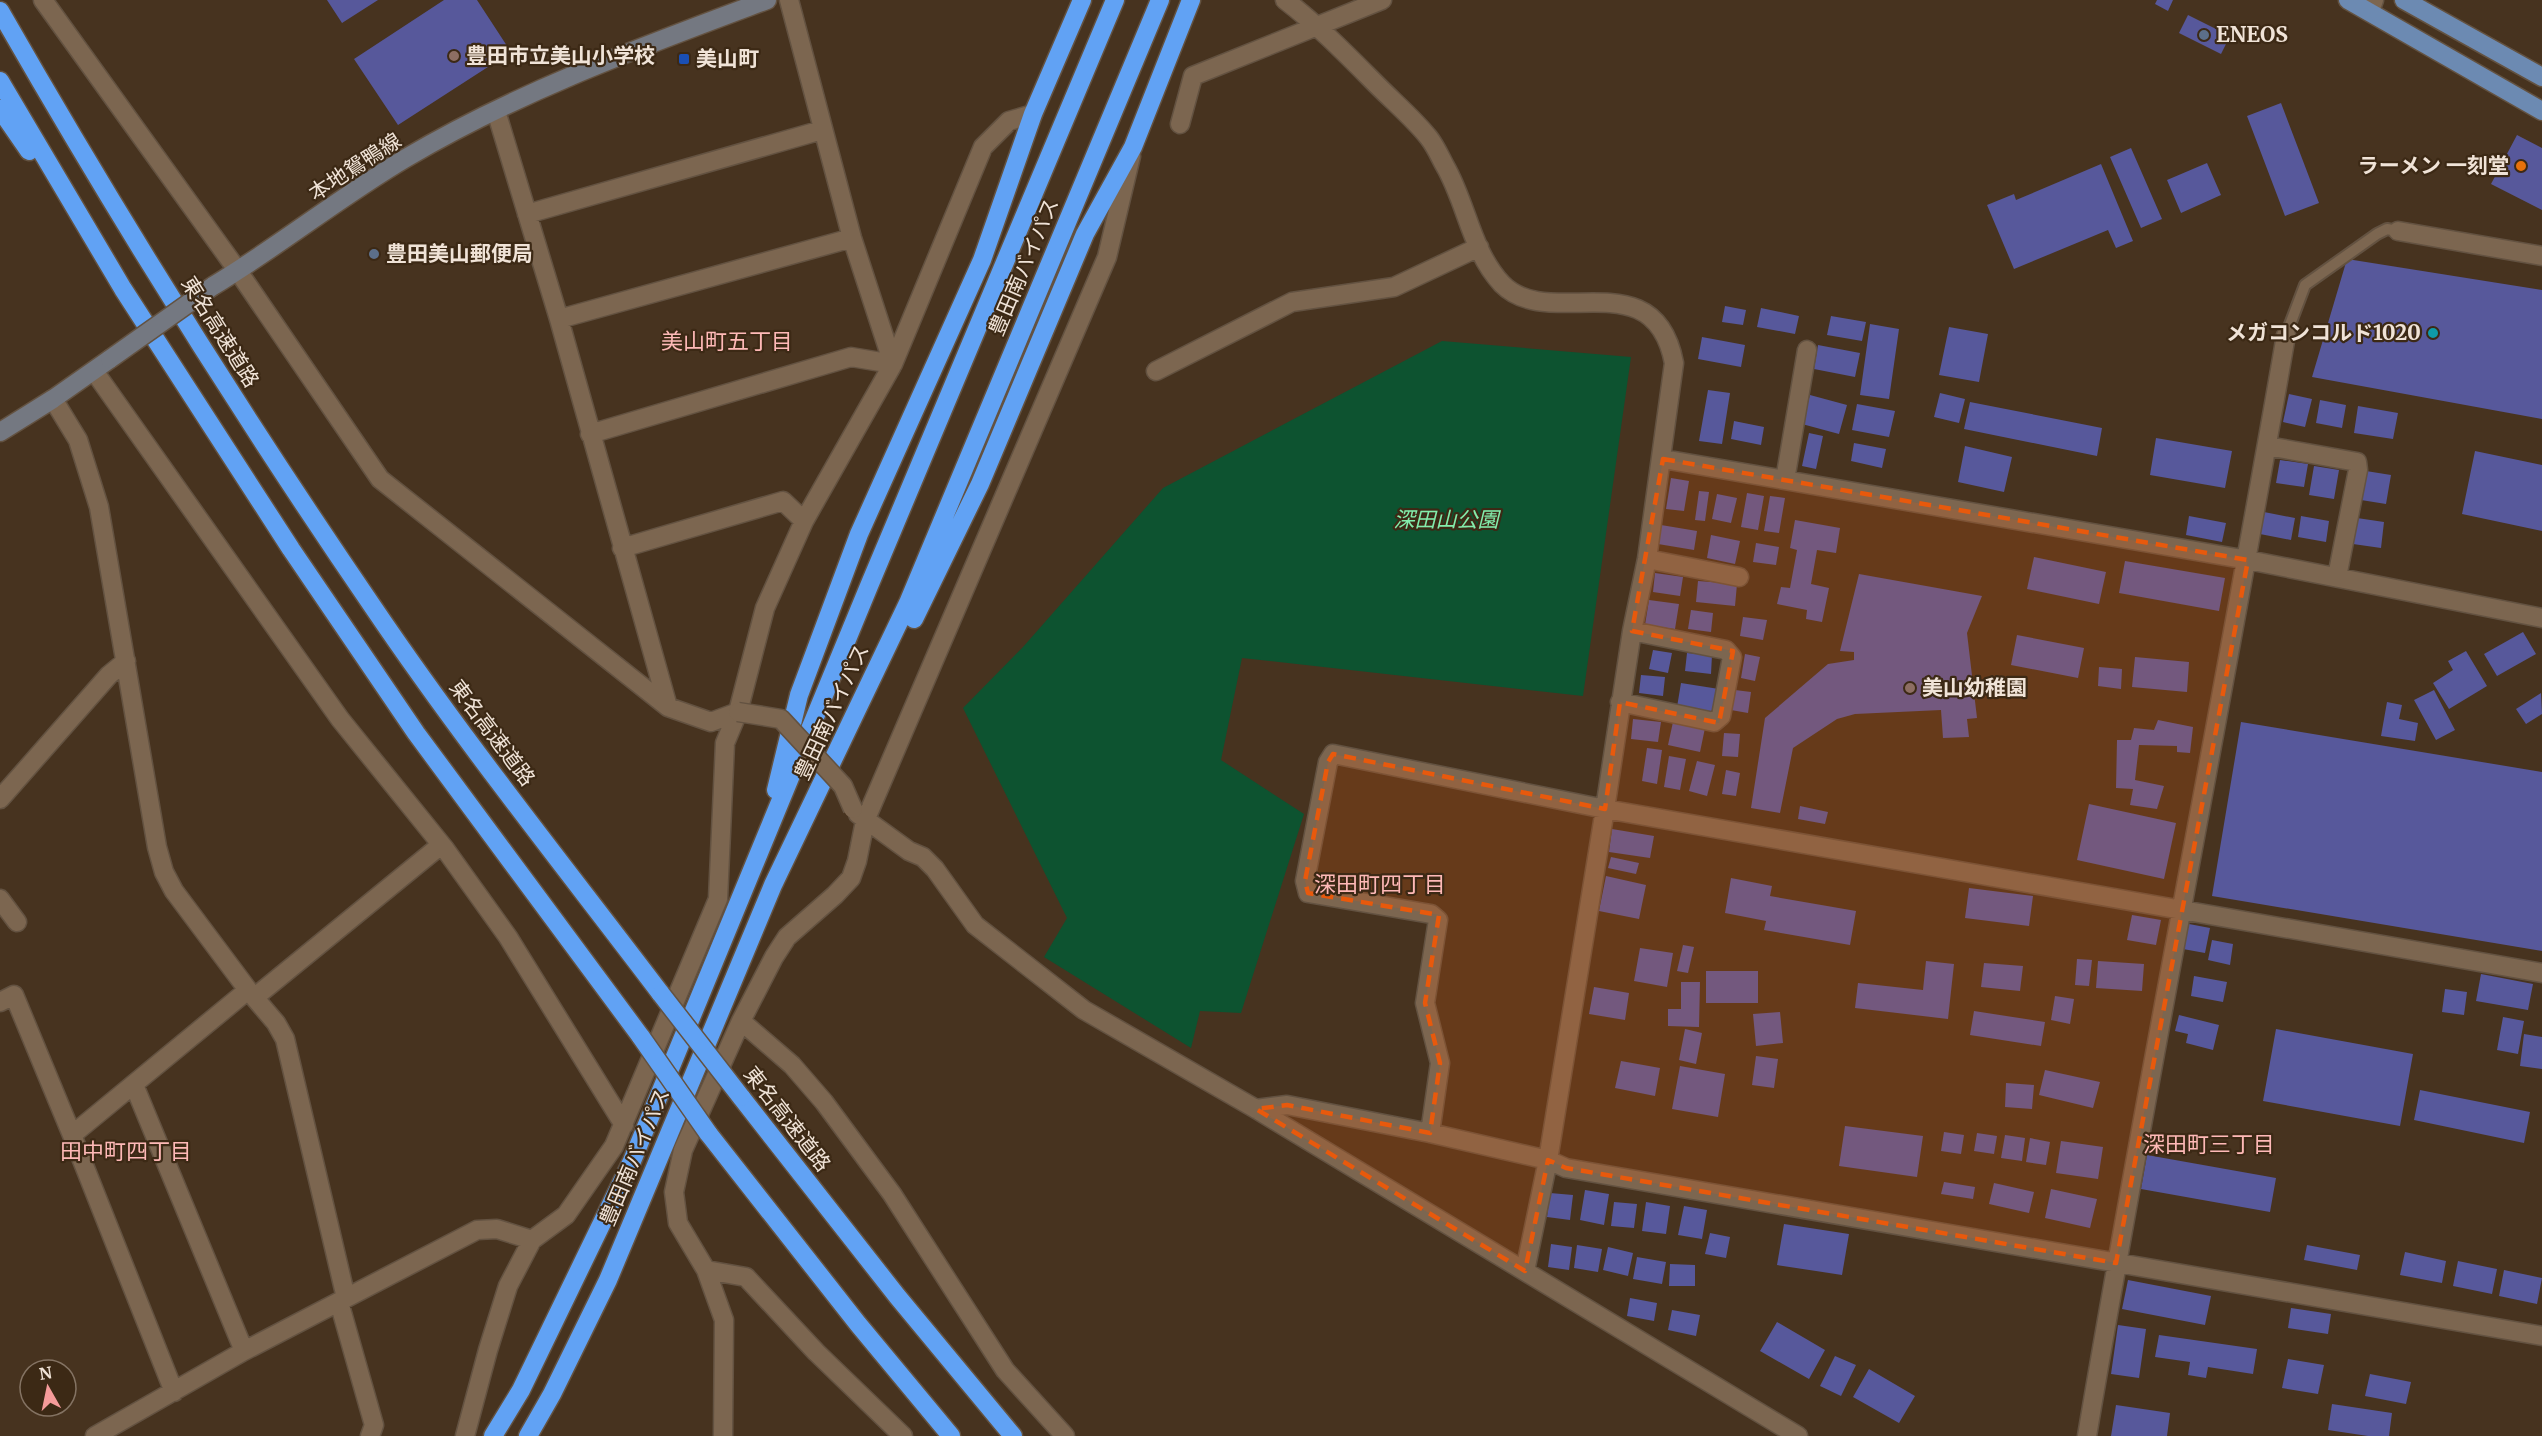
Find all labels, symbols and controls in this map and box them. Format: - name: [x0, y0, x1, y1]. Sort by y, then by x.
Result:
- place label: ENEOS: [2216, 21, 2288, 48]
- marker: ENEOS: [2197, 28, 2211, 42]
- place label: 豊田市立美山小学校: [466, 42, 655, 69]
- place label: 美山町: [696, 45, 759, 72]
- marker: 豊田市立美山小学校: [447, 49, 461, 63]
- marker: 美山町: [677, 52, 691, 66]
- street label: 本地鴛鴨線: [303, 127, 406, 206]
- place label: ラーメン 一刻堂: [2358, 152, 2509, 179]
- marker: ラーメン 一刻堂: [2514, 159, 2528, 173]
- street label: 豊田南バイパス: [982, 194, 1065, 340]
- place label: 豊田美山郵便局: [386, 240, 533, 267]
- marker: 豊田美山郵便局: [367, 247, 381, 261]
- street label: 東名高速道路: [176, 271, 265, 392]
- place label: メガコンコルド1020: [2226, 319, 2421, 346]
- marker: メガコンコルド1020: [2426, 326, 2440, 340]
- district label: 美山町五丁目: [661, 327, 793, 355]
- park label: 深田山公園: [1394, 506, 1501, 533]
- street label: 豊田南バイパス: [788, 640, 875, 784]
- street label: 東名高速道路: [444, 674, 541, 791]
- place label: 美山幼稚園: [1922, 674, 2027, 701]
- marker: 美山幼稚園: [1903, 681, 1917, 695]
- district label: 深田町四丁目: [1314, 870, 1446, 898]
- street label: 東名高速道路: [738, 1061, 837, 1177]
- street label: 豊田南バイパス: [593, 1084, 676, 1230]
- district label: 深田町三丁目: [2143, 1130, 2275, 1158]
- district label: 田中町四丁目: [60, 1137, 192, 1165]
- north arrow: [18, 1358, 78, 1418]
- text: N: [38, 1362, 54, 1384]

